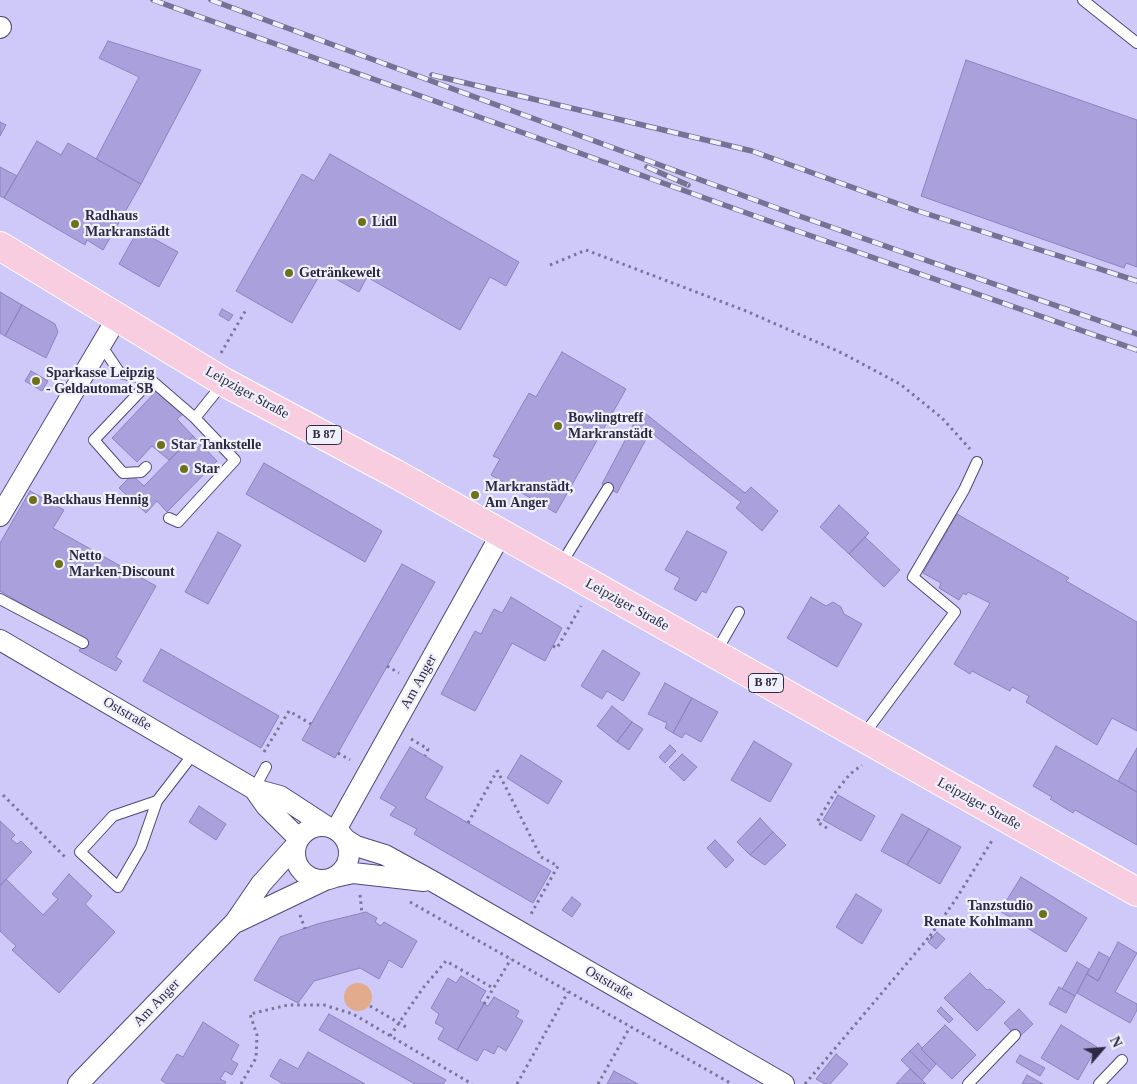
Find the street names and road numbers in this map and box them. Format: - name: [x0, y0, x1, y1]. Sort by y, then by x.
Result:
- street label: Leipziger Straße: [202, 363, 292, 423]
- road number: B 87: [306, 426, 342, 444]
- street label: Leipziger Straße: [582, 575, 672, 635]
- street label: Am Anger: [397, 652, 441, 712]
- road number: B 87: [748, 674, 784, 692]
- street label: Oststraße: [100, 694, 154, 734]
- street label: Leipziger Straße: [934, 774, 1024, 834]
- street label: Oststraße: [582, 963, 636, 1003]
- street label: Am Anger: [130, 976, 184, 1030]

